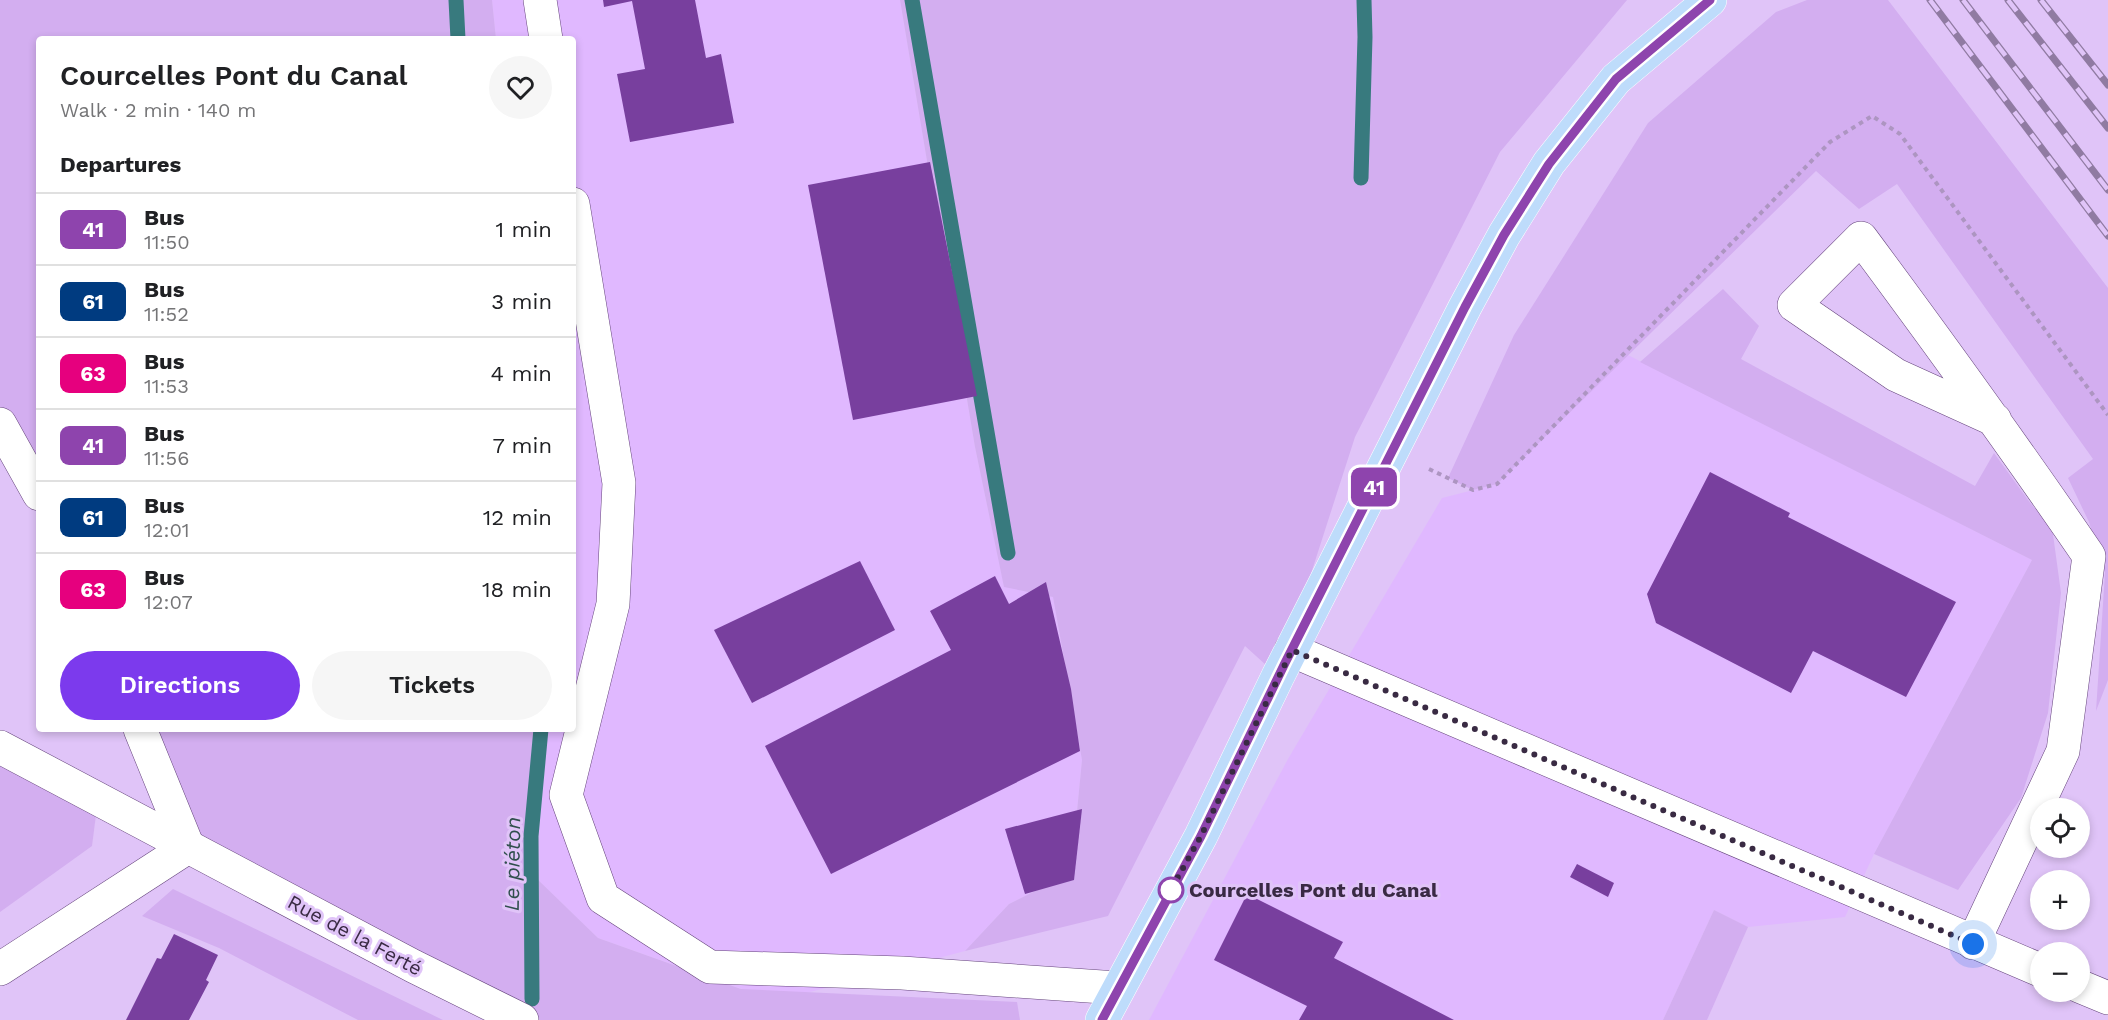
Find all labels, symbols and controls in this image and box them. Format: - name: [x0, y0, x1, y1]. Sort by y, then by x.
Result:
- button: heart: [489, 56, 552, 119]
- text: Courcelles Pont du Canal: [60, 59, 408, 92]
- text: Walk · 2 min · 140 m: [60, 98, 256, 122]
- text: Departures: [60, 152, 181, 177]
- text: Bus: [144, 205, 184, 230]
- text: 41: [82, 217, 104, 242]
- text: 1 min: [495, 217, 552, 242]
- text: 11:50: [144, 230, 190, 254]
- text: Bus: [144, 277, 184, 302]
- text: 61: [82, 289, 104, 314]
- text: 3 min: [491, 289, 552, 314]
- text: 11:52: [144, 302, 189, 326]
- text: Bus: [144, 349, 184, 374]
- text: 63: [80, 361, 106, 386]
- text: 4 min: [491, 361, 552, 386]
- text: 11:53: [144, 374, 189, 398]
- text: Bus: [144, 421, 184, 446]
- text: 41: [82, 433, 104, 458]
- text: 7 min: [492, 433, 552, 458]
- text: 11:56: [144, 446, 189, 470]
- line badge: 41: [1347, 468, 1401, 506]
- text: 41: [1363, 475, 1385, 500]
- text: Bus: [144, 493, 184, 518]
- text: 61: [82, 505, 104, 530]
- text: 12 min: [483, 505, 552, 530]
- text: 12:01: [144, 518, 190, 542]
- text: Bus: [144, 565, 184, 590]
- text: 63: [80, 577, 106, 602]
- text: 18 min: [482, 577, 552, 602]
- text: 12:07: [144, 590, 193, 614]
- button: Directions: [60, 651, 300, 720]
- button: Tickets: [312, 651, 552, 720]
- map controls: [2030, 798, 2090, 1002]
- button: locate: [2030, 798, 2090, 858]
- water label: Le piéton: [499, 817, 525, 911]
- button: +: [2030, 870, 2090, 930]
- marker: Courcelles Pont du Canal: [1158, 877, 1184, 903]
- place label: Courcelles Pont du Canal: [1189, 878, 1438, 902]
- street label: Rue de la Ferté: [284, 890, 426, 980]
- your location: [1958, 929, 1988, 959]
- button: −: [2030, 942, 2090, 1002]

